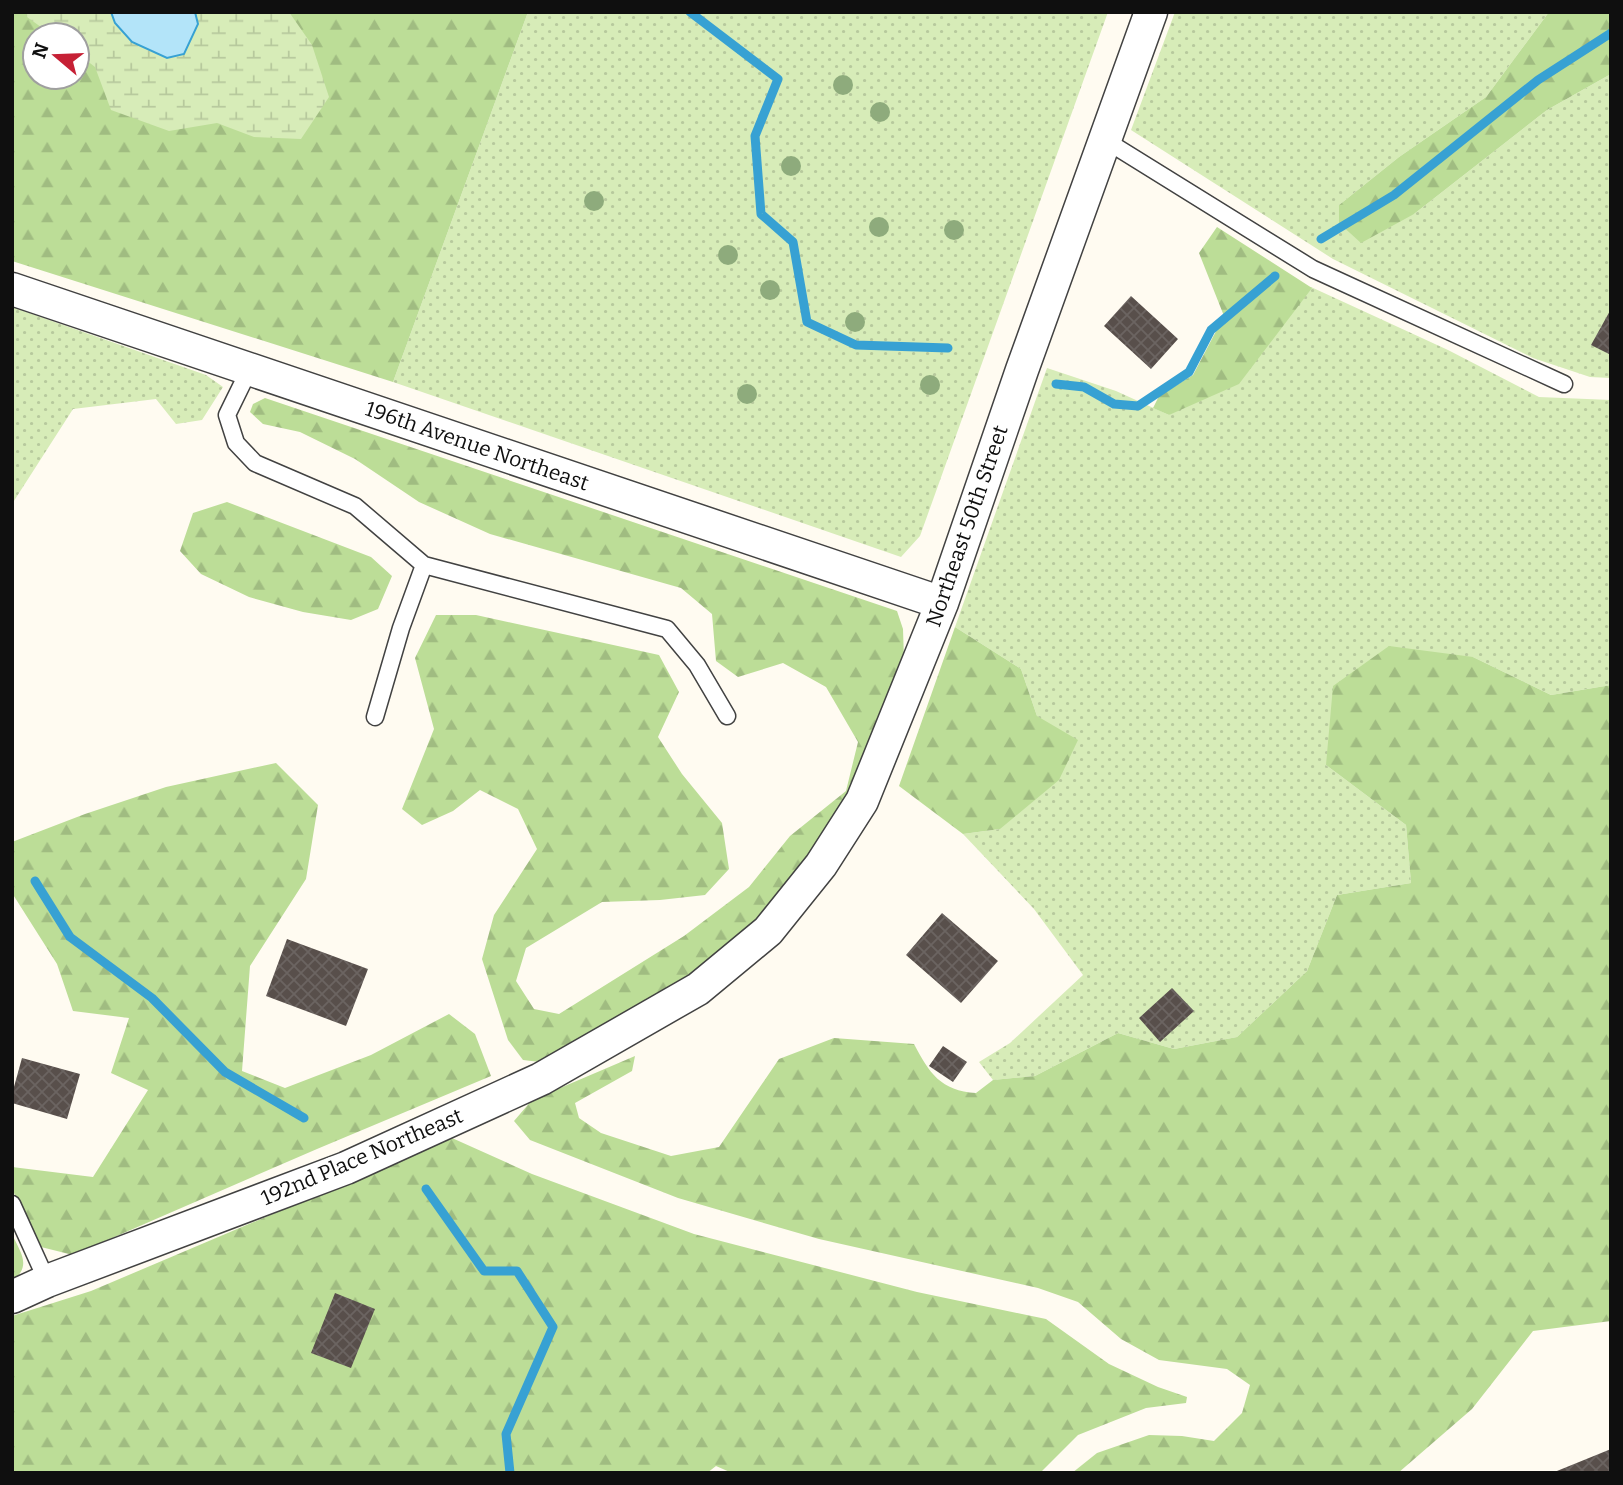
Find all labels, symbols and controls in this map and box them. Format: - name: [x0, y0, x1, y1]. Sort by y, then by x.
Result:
- north arrow: [21, 21, 91, 91]
- text: N: [27, 40, 54, 61]
- street label: 196th Avenue Northeast: [362, 396, 592, 497]
- street label: Northeast 50th Street: [920, 421, 1014, 630]
- street label: 192nd Place Northeast: [257, 1103, 467, 1211]

